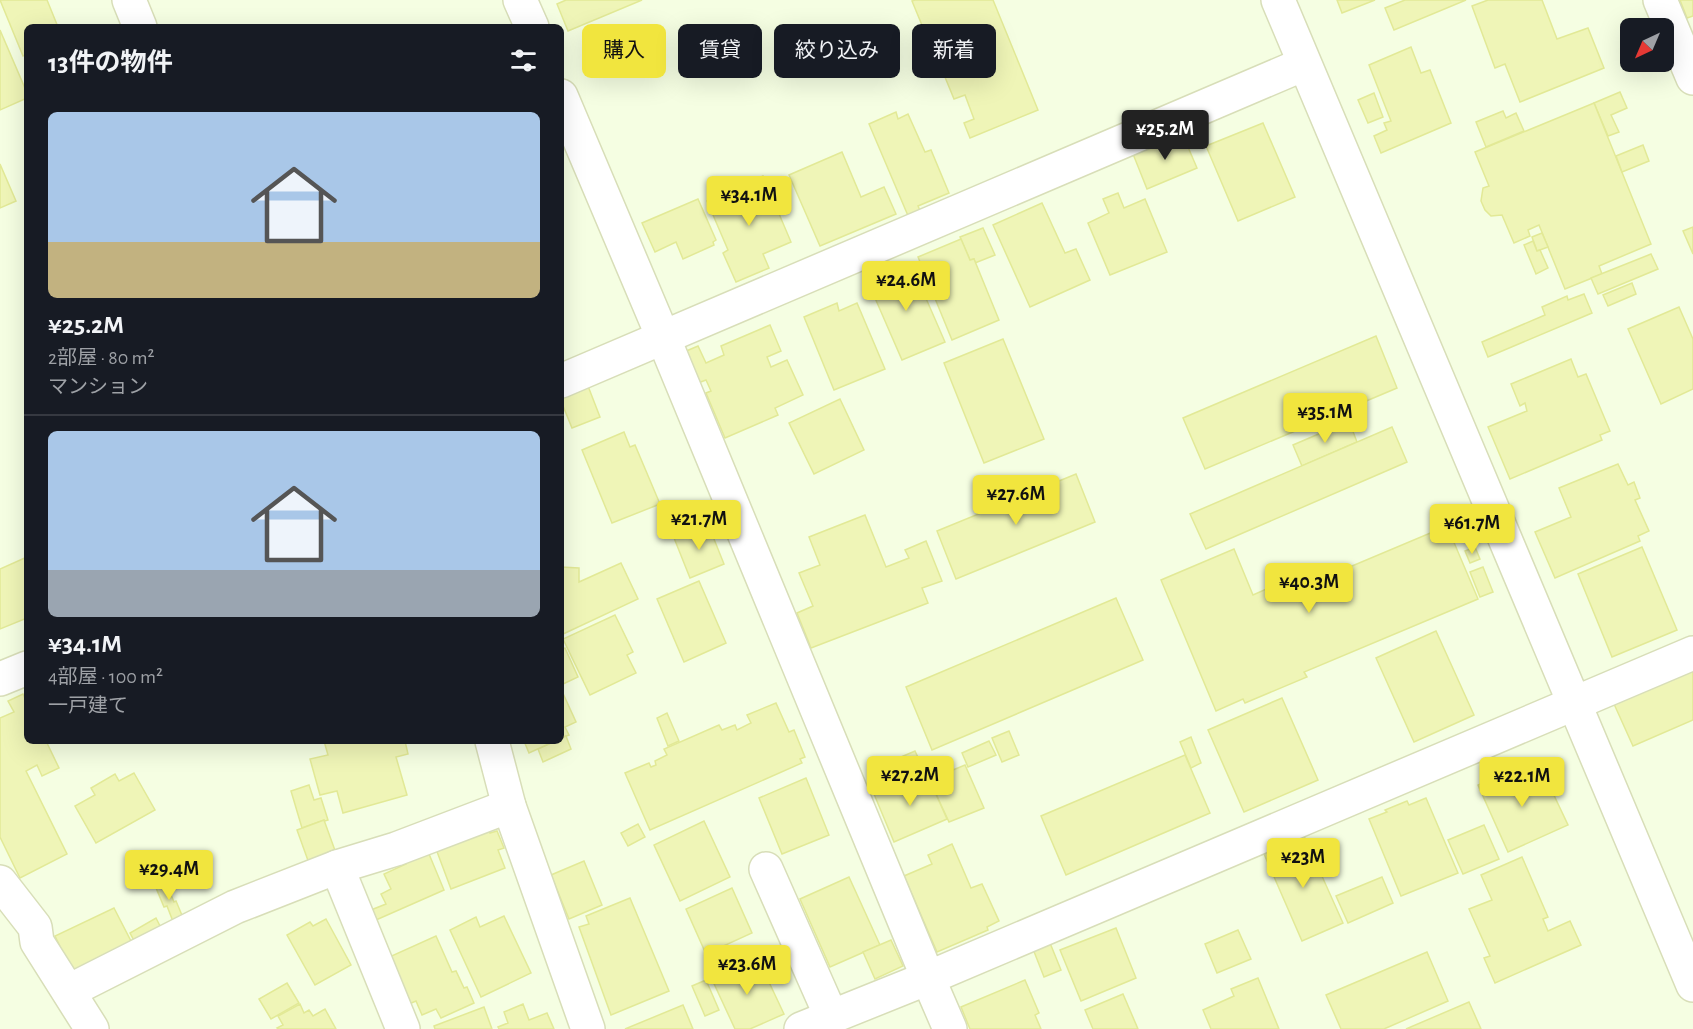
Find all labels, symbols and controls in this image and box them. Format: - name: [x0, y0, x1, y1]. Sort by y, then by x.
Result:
- north arrow: [1620, 18, 1674, 72]
- map controls: [1620, 18, 1674, 72]
- chip: 購入: [582, 24, 666, 78]
- chip: 賃貸: [678, 24, 762, 78]
- chip: 絞り込み: [774, 24, 900, 78]
- chip: 新着: [912, 24, 996, 78]
- icon: filters: [507, 44, 540, 77]
- text: 13件の物件: [48, 50, 173, 76]
- pin: ¥25.2M: [1116, 110, 1214, 161]
- text: ¥25.2M: [1136, 119, 1194, 139]
- icon: home: [240, 151, 348, 259]
- pin: ¥34.1M: [700, 176, 798, 227]
- text: ¥34.1M: [721, 185, 777, 205]
- pin: ¥24.6M: [857, 261, 955, 312]
- text: ¥24.6M: [876, 270, 936, 290]
- text: ¥25.2M: [48, 312, 124, 338]
- text: 2部屋 · 80 m²: [48, 348, 155, 368]
- text: マンション: [48, 377, 148, 397]
- pin: ¥35.1M: [1276, 393, 1374, 444]
- text: ¥35.1M: [1297, 402, 1353, 422]
- icon: home: [240, 470, 348, 578]
- pin: ¥27.6M: [967, 475, 1065, 526]
- text: ¥27.6M: [987, 484, 1045, 504]
- pin: ¥21.7M: [650, 500, 748, 551]
- pin: ¥61.7M: [1423, 504, 1521, 555]
- text: ¥21.7M: [671, 509, 727, 529]
- text: ¥61.7M: [1444, 513, 1500, 533]
- pin: ¥40.3M: [1260, 563, 1358, 614]
- text: ¥40.3M: [1279, 572, 1339, 592]
- text: ¥34.1M: [48, 631, 122, 657]
- text: 4部屋 · 100 m²: [48, 667, 163, 687]
- text: 一戸建て: [48, 696, 128, 716]
- pin: ¥27.2M: [861, 756, 959, 807]
- pin: ¥22.1M: [1473, 757, 1571, 808]
- text: ¥27.2M: [881, 765, 939, 785]
- text: ¥22.1M: [1493, 766, 1551, 786]
- pin: ¥23M: [1267, 838, 1339, 889]
- text: ¥23M: [1281, 847, 1325, 867]
- pin: ¥29.4M: [120, 850, 218, 901]
- text: ¥29.4M: [139, 859, 199, 879]
- pin: ¥23.6M: [698, 945, 796, 996]
- text: ¥23.6M: [718, 954, 776, 974]

